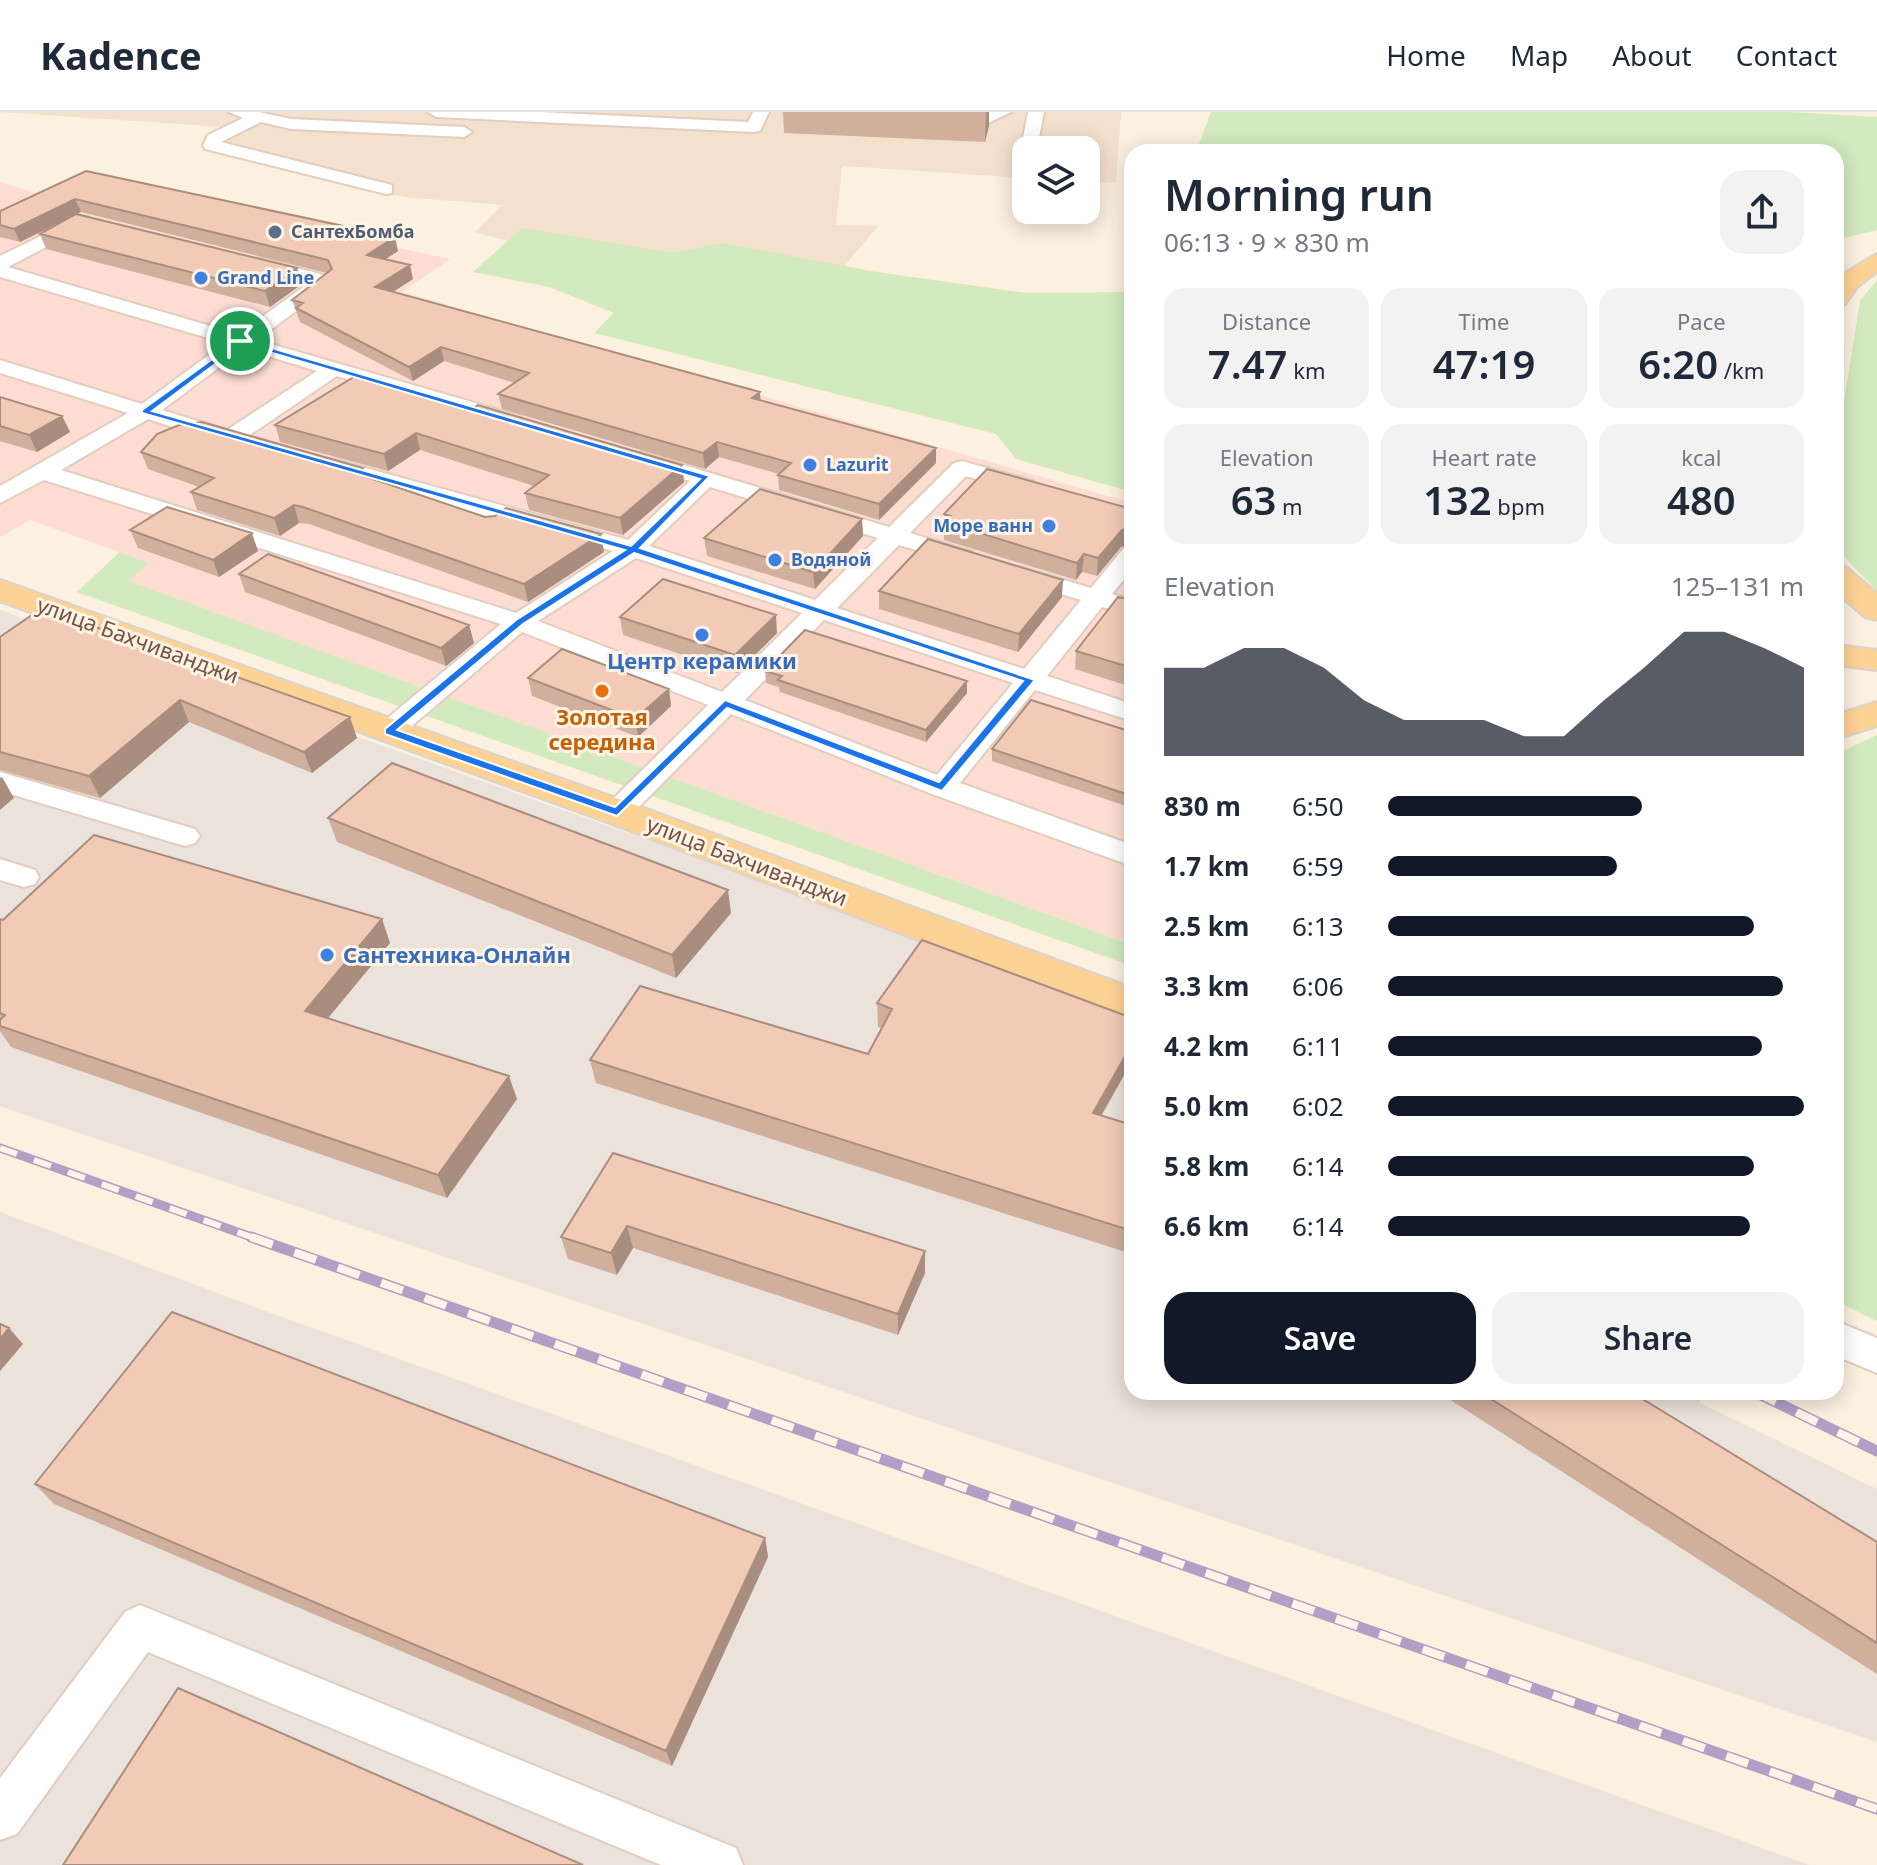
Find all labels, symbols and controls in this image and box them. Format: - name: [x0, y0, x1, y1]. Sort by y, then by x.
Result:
- text: Kadence: [40, 29, 202, 81]
- text: Home: [1386, 36, 1466, 74]
- text: Map: [1510, 36, 1568, 74]
- text: About: [1612, 36, 1692, 74]
- text: Contact: [1736, 36, 1837, 74]
- map controls: [1012, 136, 1100, 224]
- button: layers: [1012, 136, 1100, 224]
- text: Morning run: [1164, 164, 1434, 224]
- button: share: [1720, 170, 1804, 254]
- place label: СантехБомба: [291, 219, 414, 243]
- marker: СантехБомба: [266, 223, 284, 241]
- text: 06:13 · 9 × 830 m: [1164, 224, 1370, 260]
- place label: Grand Line: [217, 265, 314, 289]
- marker: Grand Line: [192, 269, 210, 287]
- text: Distance: [1222, 306, 1311, 336]
- text: Time: [1459, 306, 1509, 336]
- text: Pace: [1677, 306, 1726, 336]
- pin: [206, 307, 274, 375]
- icon: arrive: [218, 319, 262, 363]
- text: 7.47: [1208, 336, 1287, 391]
- text: 47:19: [1433, 336, 1535, 391]
- text: 6:20: [1638, 336, 1718, 391]
- text: km: [1287, 355, 1326, 385]
- text: /km: [1718, 355, 1764, 385]
- text: Elevation: [1220, 442, 1314, 472]
- text: Heart rate: [1431, 442, 1537, 472]
- text: kcal: [1681, 442, 1721, 472]
- place label: Lazurit: [826, 452, 889, 476]
- marker: Lazurit: [801, 456, 819, 474]
- text: 63: [1231, 472, 1276, 527]
- text: 132: [1423, 472, 1492, 527]
- text: 480: [1667, 472, 1736, 527]
- text: m: [1276, 491, 1303, 521]
- text: bpm: [1492, 491, 1545, 521]
- place label: Море ванн: [933, 513, 1033, 537]
- marker: Море ванн: [1040, 517, 1058, 535]
- place label: Водяной: [791, 547, 871, 571]
- marker: Водяной: [766, 551, 784, 569]
- text: Elevation: [1164, 568, 1275, 604]
- text: 125–131 m: [1671, 568, 1804, 604]
- street label: улица Бахчиванджи: [33, 589, 243, 690]
- marker: Центр керамики: [693, 626, 711, 644]
- place label: Центр керамики: [607, 645, 797, 675]
- marker: Золотая середина: [593, 682, 611, 700]
- place label: Золотая середина: [548, 701, 656, 756]
- text: 830 m: [1164, 788, 1241, 824]
- text: 6:50: [1292, 788, 1344, 824]
- street label: улица Бахчиванджи: [643, 808, 852, 912]
- text: 1.7 km: [1164, 848, 1249, 884]
- text: 6:59: [1292, 848, 1344, 884]
- text: 2.5 km: [1164, 908, 1249, 944]
- text: 6:13: [1292, 908, 1344, 944]
- place label: Сантехника-Онлайн: [343, 939, 571, 969]
- marker: Сантехника-Онлайн: [318, 946, 336, 964]
- text: 3.3 km: [1164, 968, 1249, 1004]
- text: 6:06: [1292, 968, 1344, 1004]
- text: 4.2 km: [1164, 1028, 1249, 1064]
- text: 6:11: [1292, 1028, 1344, 1064]
- text: 5.0 km: [1164, 1088, 1249, 1124]
- text: 6:02: [1292, 1088, 1344, 1124]
- text: 5.8 km: [1164, 1148, 1249, 1184]
- text: 6:14: [1292, 1148, 1344, 1184]
- text: 6.6 km: [1164, 1208, 1249, 1244]
- text: 6:14: [1292, 1208, 1344, 1244]
- button: Save: [1164, 1292, 1476, 1384]
- button: Share: [1492, 1292, 1804, 1384]

